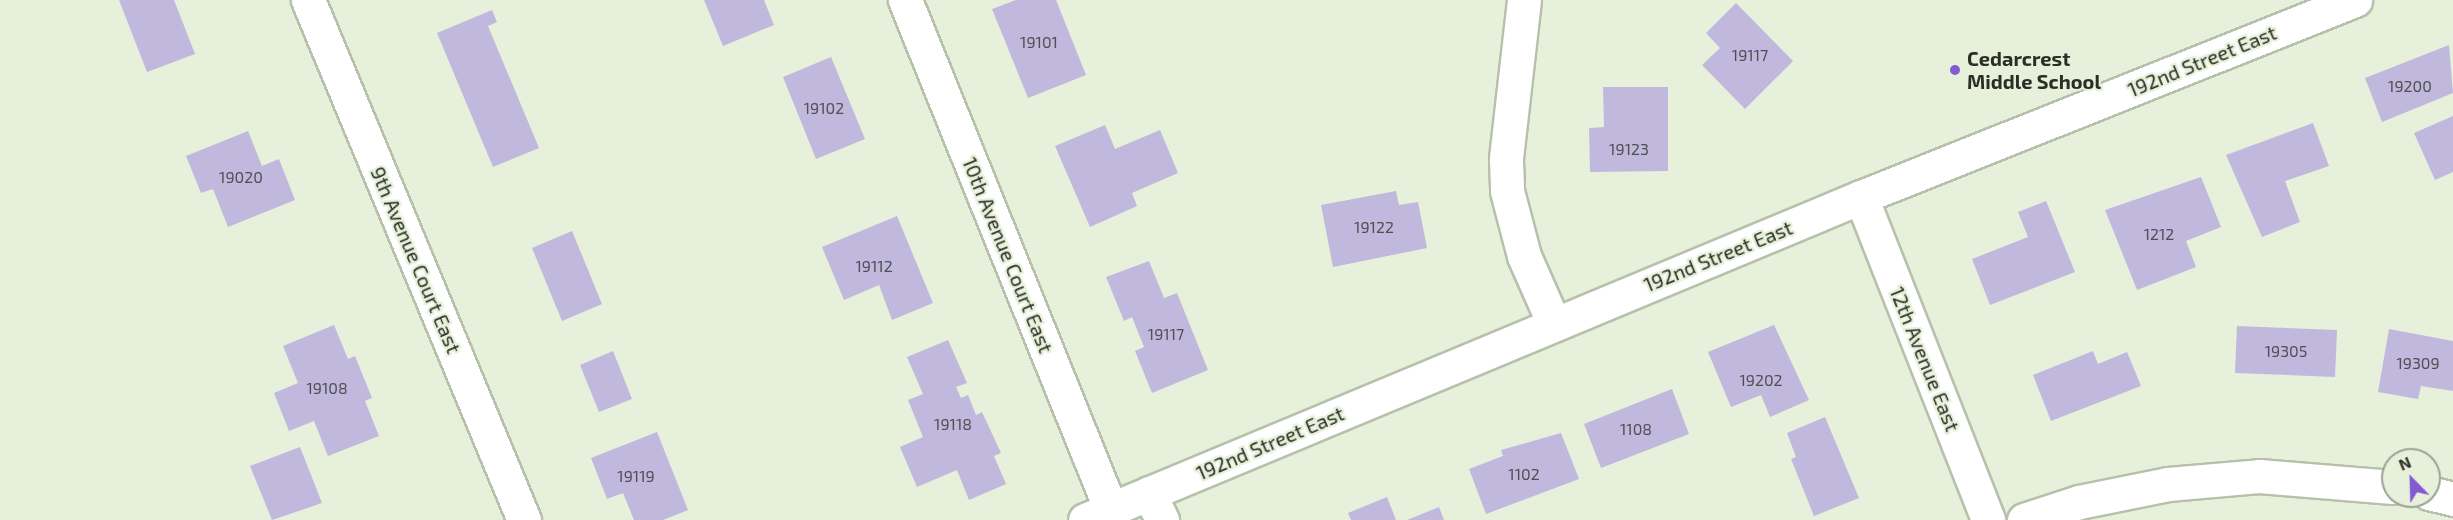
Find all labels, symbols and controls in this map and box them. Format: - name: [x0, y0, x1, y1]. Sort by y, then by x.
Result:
- street label: 192nd Street East: [2124, 20, 2280, 102]
- house number: 19101: [1020, 32, 1058, 52]
- house number: 19117: [1732, 45, 1768, 65]
- place label: Cedarcrest Middle School: [1967, 46, 2101, 93]
- marker: Cedarcrest Middle School: [1948, 63, 1962, 77]
- house number: 19200: [2388, 76, 2432, 96]
- house number: 19102: [804, 98, 844, 118]
- house number: 19123: [1609, 139, 1649, 159]
- street label: 10th Avenue Court East: [958, 153, 1058, 357]
- street label: 9th Avenue Court East: [366, 163, 466, 357]
- house number: 19020: [219, 167, 263, 187]
- street label: 192nd Street East: [1640, 215, 1796, 297]
- house number: 19122: [1354, 217, 1394, 237]
- house number: 1212: [2144, 224, 2174, 244]
- house number: 19112: [855, 256, 893, 276]
- street label: 12th Avenue East: [1885, 283, 1965, 435]
- house number: 19117: [1148, 324, 1184, 344]
- house number: 19305: [2265, 341, 2307, 361]
- house number: 19309: [2396, 353, 2440, 373]
- house number: 19202: [1739, 370, 1783, 390]
- house number: 19108: [306, 378, 348, 398]
- street label: 192nd Street East: [1193, 401, 1347, 485]
- house number: 19118: [934, 414, 972, 434]
- house number: 1108: [1620, 419, 1652, 439]
- north arrow: [2381, 448, 2441, 508]
- text: N: [2396, 452, 2414, 474]
- house number: 1102: [1508, 464, 1540, 484]
- house number: 19119: [617, 466, 655, 486]

